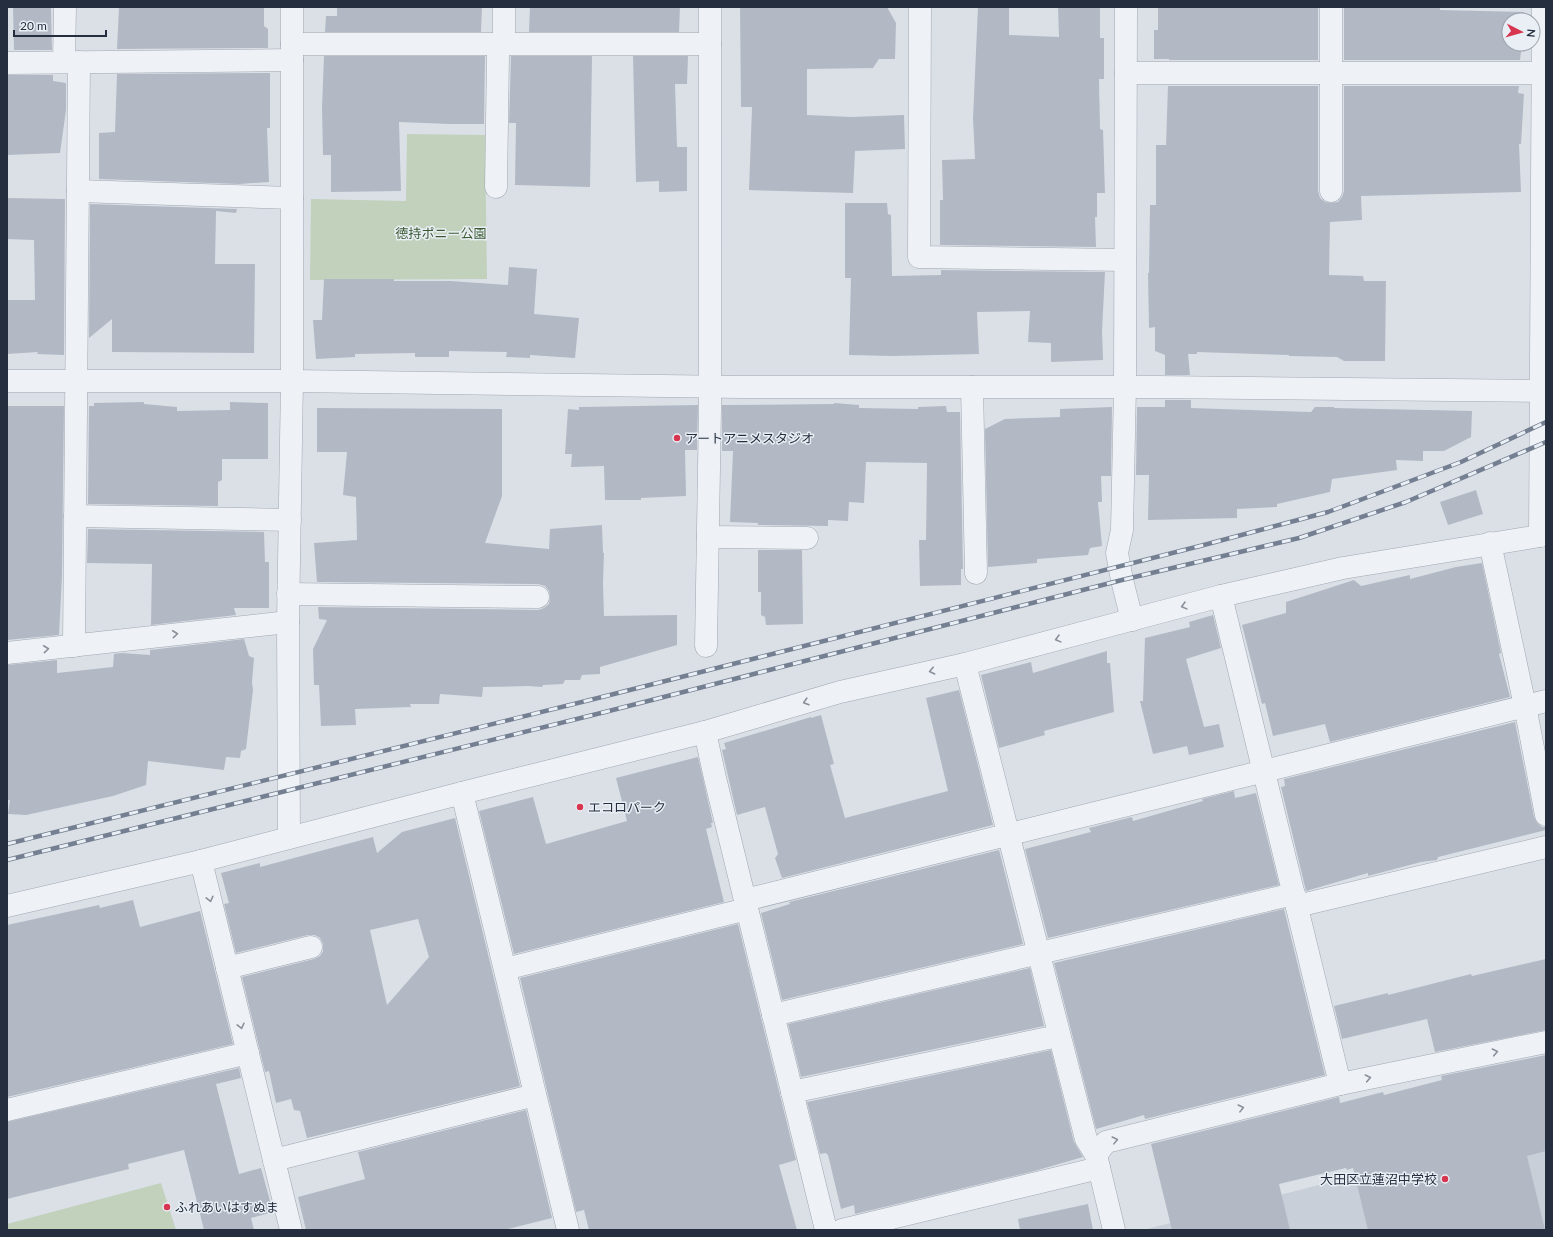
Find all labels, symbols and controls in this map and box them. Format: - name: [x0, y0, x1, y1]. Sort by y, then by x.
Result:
- scale bar: [14, 12, 106, 38]
- north arrow: [1501, 12, 1541, 52]
- text: 20 m: [20, 18, 47, 33]
- text: N: [1525, 28, 1538, 38]
- park label: 徳持ポニー公園: [395, 225, 487, 241]
- place label: アートアニメスタジオ: [685, 430, 814, 446]
- marker: アートアニメスタジオ: [672, 433, 682, 443]
- one-way arrow: [1181, 601, 1188, 610]
- one-way arrow: [172, 630, 178, 639]
- one-way arrow: [1055, 634, 1062, 643]
- one-way arrow: [43, 644, 49, 653]
- one-way arrow: [929, 667, 935, 675]
- one-way arrow: [803, 697, 810, 706]
- place label: エコロパーク: [588, 799, 666, 815]
- marker: エコロパーク: [575, 802, 585, 812]
- one-way arrow: [206, 896, 214, 902]
- one-way arrow: [236, 1022, 245, 1029]
- one-way arrow: [1492, 1049, 1498, 1057]
- one-way arrow: [1364, 1075, 1371, 1083]
- one-way arrow: [1238, 1105, 1244, 1113]
- one-way arrow: [1112, 1136, 1118, 1144]
- place label: 大田区立蓮沼中学校: [1320, 1171, 1437, 1187]
- marker: 大田区立蓮沼中学校: [1440, 1174, 1450, 1184]
- place label: ふれあいはすぬま: [175, 1199, 279, 1215]
- marker: ふれあいはすぬま: [162, 1202, 172, 1212]

